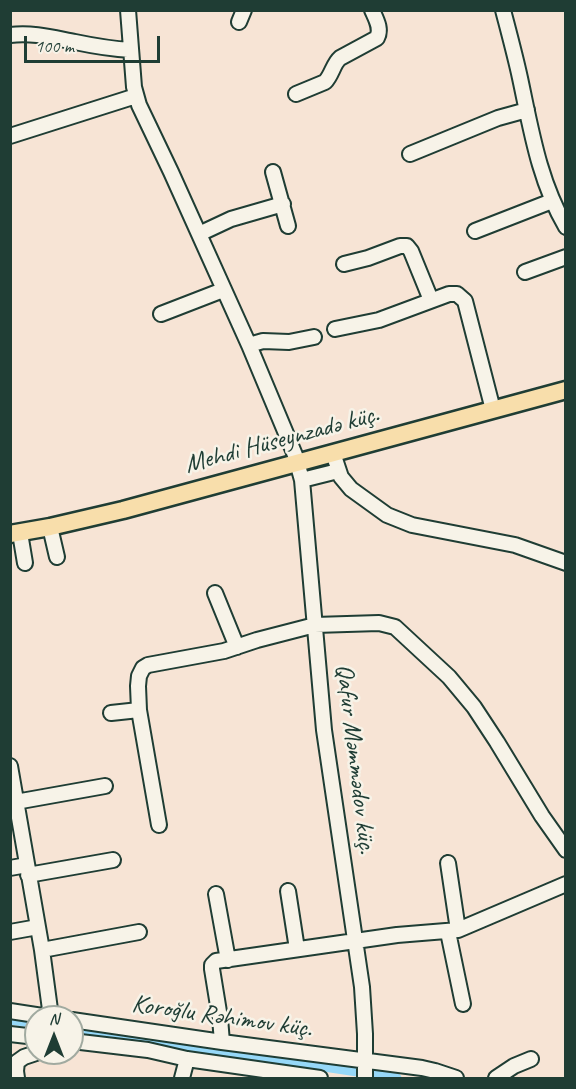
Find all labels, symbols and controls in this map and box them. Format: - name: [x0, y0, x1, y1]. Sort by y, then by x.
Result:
- scale bar: [27, 24, 164, 62]
- text: 100 m: [35, 35, 74, 57]
- street label: Mehdi Hüseynzadə küç.: [181, 399, 383, 481]
- street label: Qafur Məmmədov küç.: [328, 662, 382, 856]
- street label: Koroğlu Rəhimov küç.: [130, 989, 314, 1045]
- north arrow: [24, 1005, 84, 1065]
- text: N: [49, 1009, 59, 1029]

